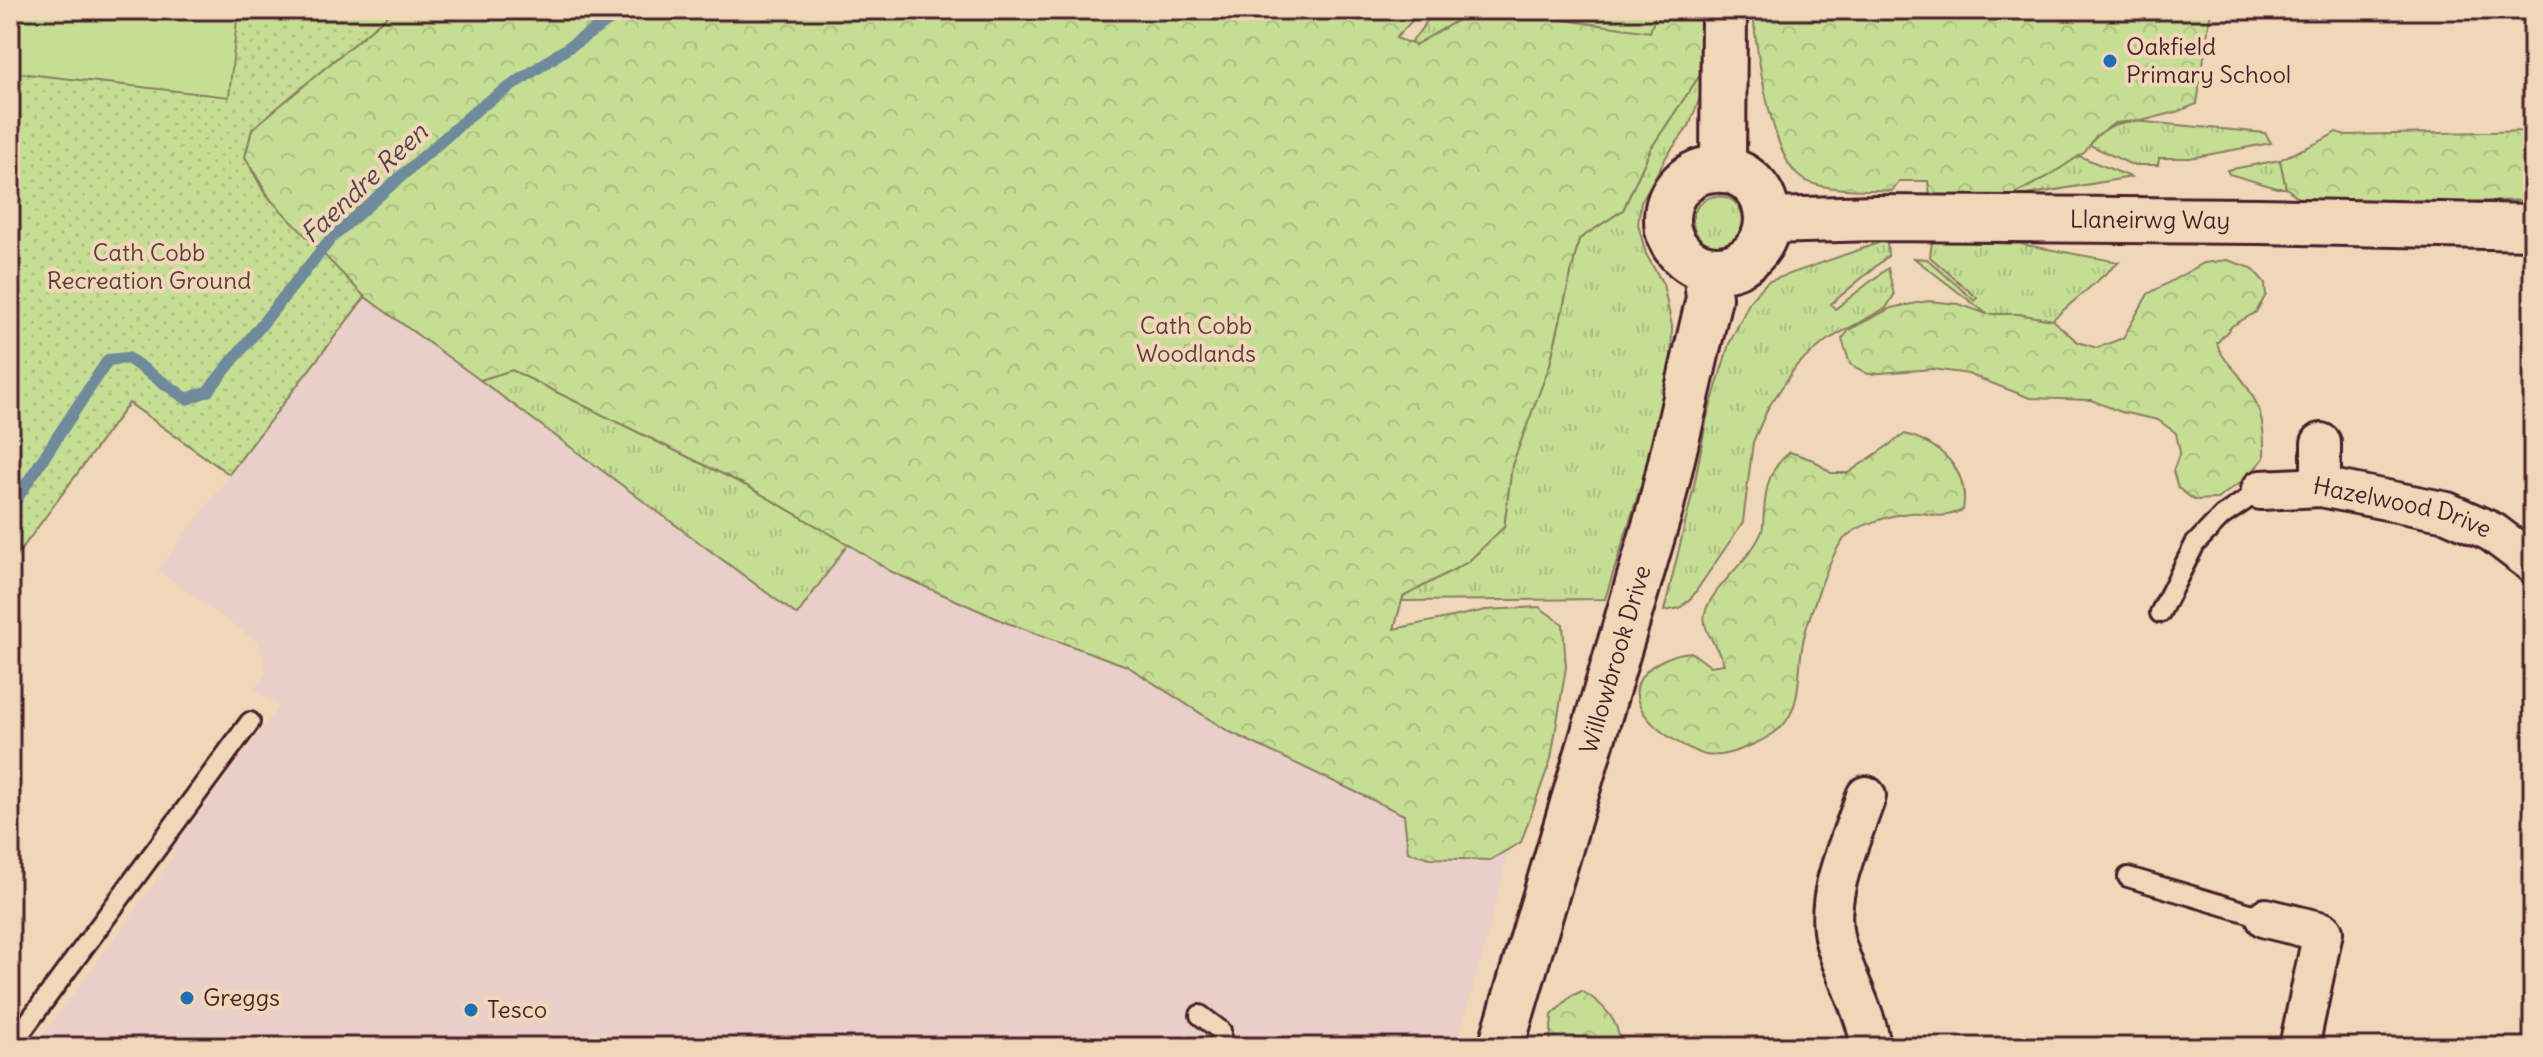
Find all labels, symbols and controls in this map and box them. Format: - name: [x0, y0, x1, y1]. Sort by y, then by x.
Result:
- place label: Oakfield Primary School: [2126, 31, 2291, 89]
- marker: Oakfield Primary School: [2101, 52, 2119, 70]
- water label: Faendre Reen: [293, 115, 435, 250]
- street label: Llaneirwg Way: [2070, 204, 2230, 235]
- park label: Cath Cobb Recreation Ground: [47, 237, 251, 295]
- park label: Cath Cobb Woodlands: [1136, 310, 1256, 368]
- street label: Hazelwood Drive: [2311, 470, 2496, 544]
- street label: Willowbrook Drive: [1573, 562, 1657, 757]
- place label: Greggs: [203, 982, 280, 1012]
- marker: Greggs: [178, 989, 196, 1007]
- place label: Tesco: [487, 994, 547, 1024]
- marker: Tesco: [462, 1001, 480, 1019]

